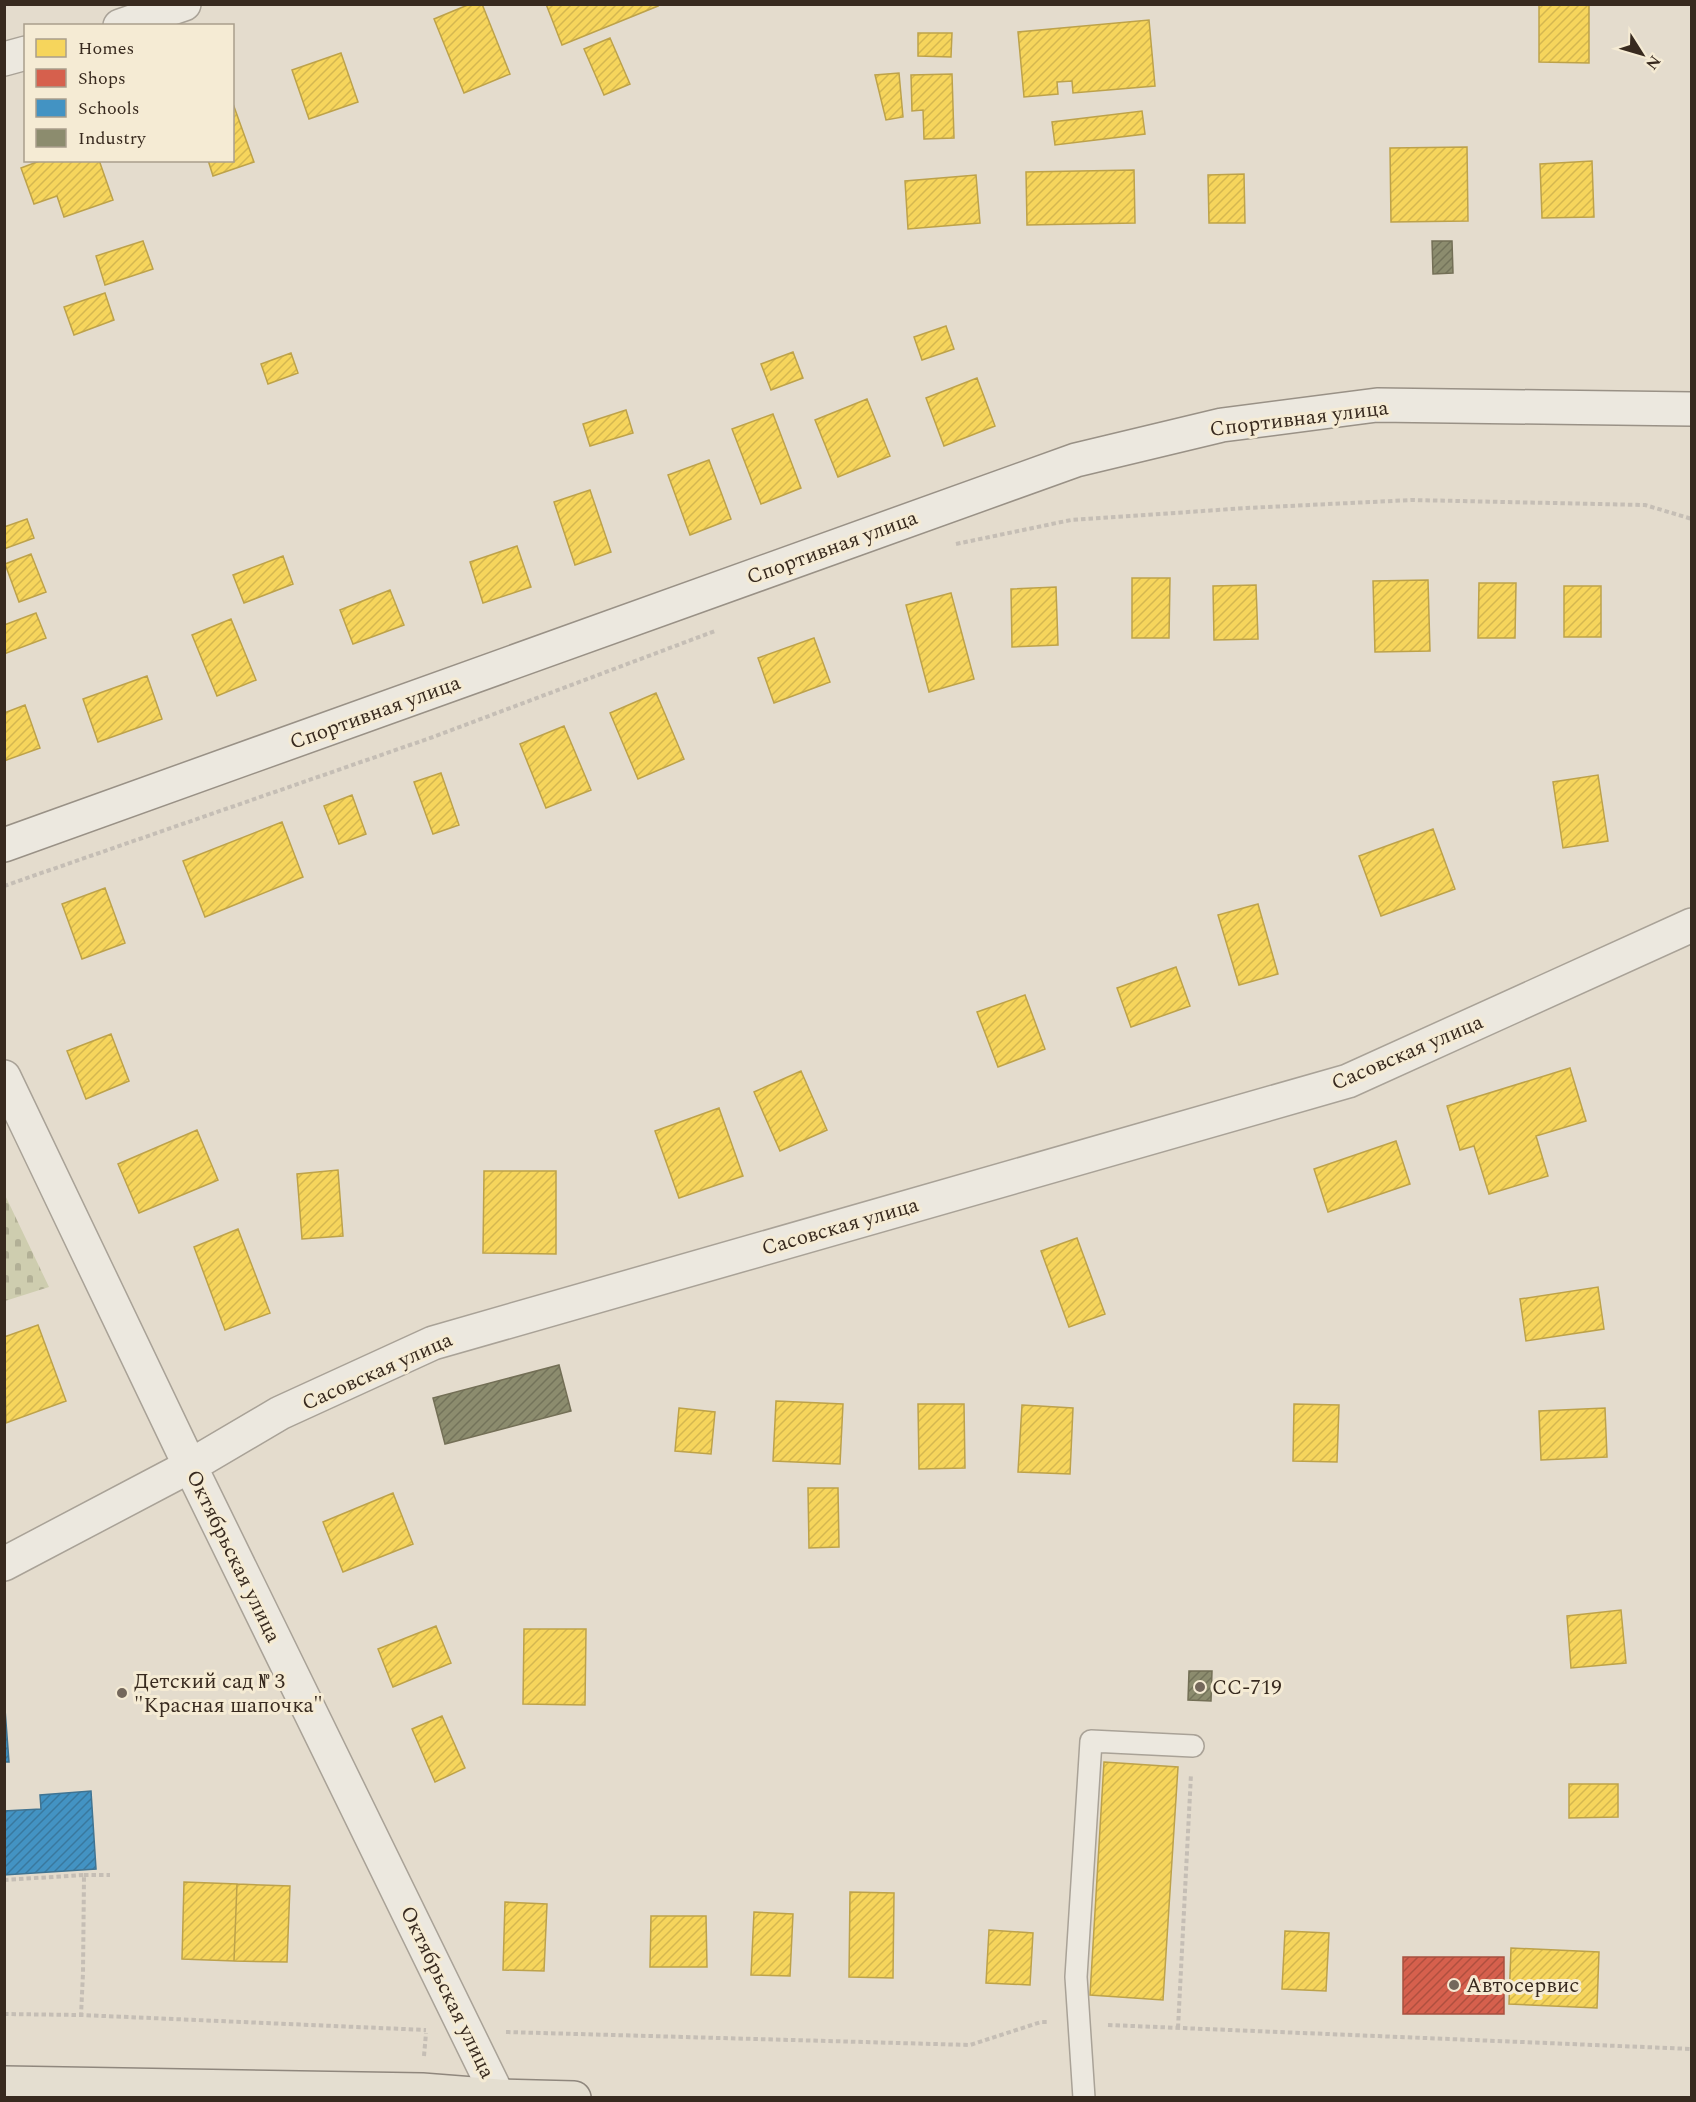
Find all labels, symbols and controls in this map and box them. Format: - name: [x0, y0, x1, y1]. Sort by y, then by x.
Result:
- legend: [24, 24, 234, 162]
- north arrow: [1612, 24, 1672, 84]
- text: Homes: [78, 35, 134, 62]
- text: N: [1640, 50, 1667, 75]
- text: Shops: [78, 65, 126, 92]
- text: Schools: [78, 95, 140, 122]
- text: Industry: [78, 125, 147, 152]
- street label: Спортивная улица: [1208, 392, 1391, 446]
- street label: Спортивная улица: [742, 502, 923, 594]
- street label: Спортивная улица: [285, 667, 466, 759]
- street label: Сасовская улица: [1326, 1006, 1489, 1099]
- street label: Сасовская улица: [758, 1189, 923, 1265]
- street label: Сасовская улица: [297, 1324, 459, 1420]
- street label: Октябрьская улица: [177, 1465, 289, 1649]
- place label: Детский сад № 3 "Красная шапочка": [134, 1666, 323, 1722]
- place label: СС-719: [1212, 1672, 1282, 1704]
- marker: СС-719: [1193, 1680, 1207, 1694]
- marker: Детский сад № 3 "Красная шапочка": [115, 1686, 129, 1700]
- street label: Октябрьская улица: [391, 1901, 503, 2085]
- place label: Автосервис: [1466, 1970, 1579, 2002]
- marker: Автосервис: [1447, 1978, 1461, 1992]

